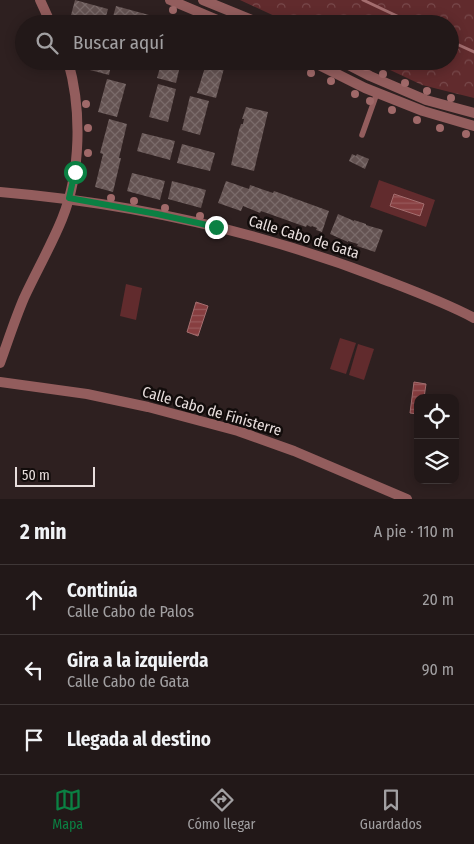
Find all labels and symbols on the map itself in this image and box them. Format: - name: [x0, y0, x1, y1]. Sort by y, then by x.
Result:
- route start: [64, 161, 87, 184]
- street label: Calle Cabo de Gata: [247, 212, 361, 262]
- route end: [205, 216, 228, 239]
- street label: Calle Cabo de Finisterre: [140, 382, 284, 440]
- scale bar: [15, 464, 95, 487]

